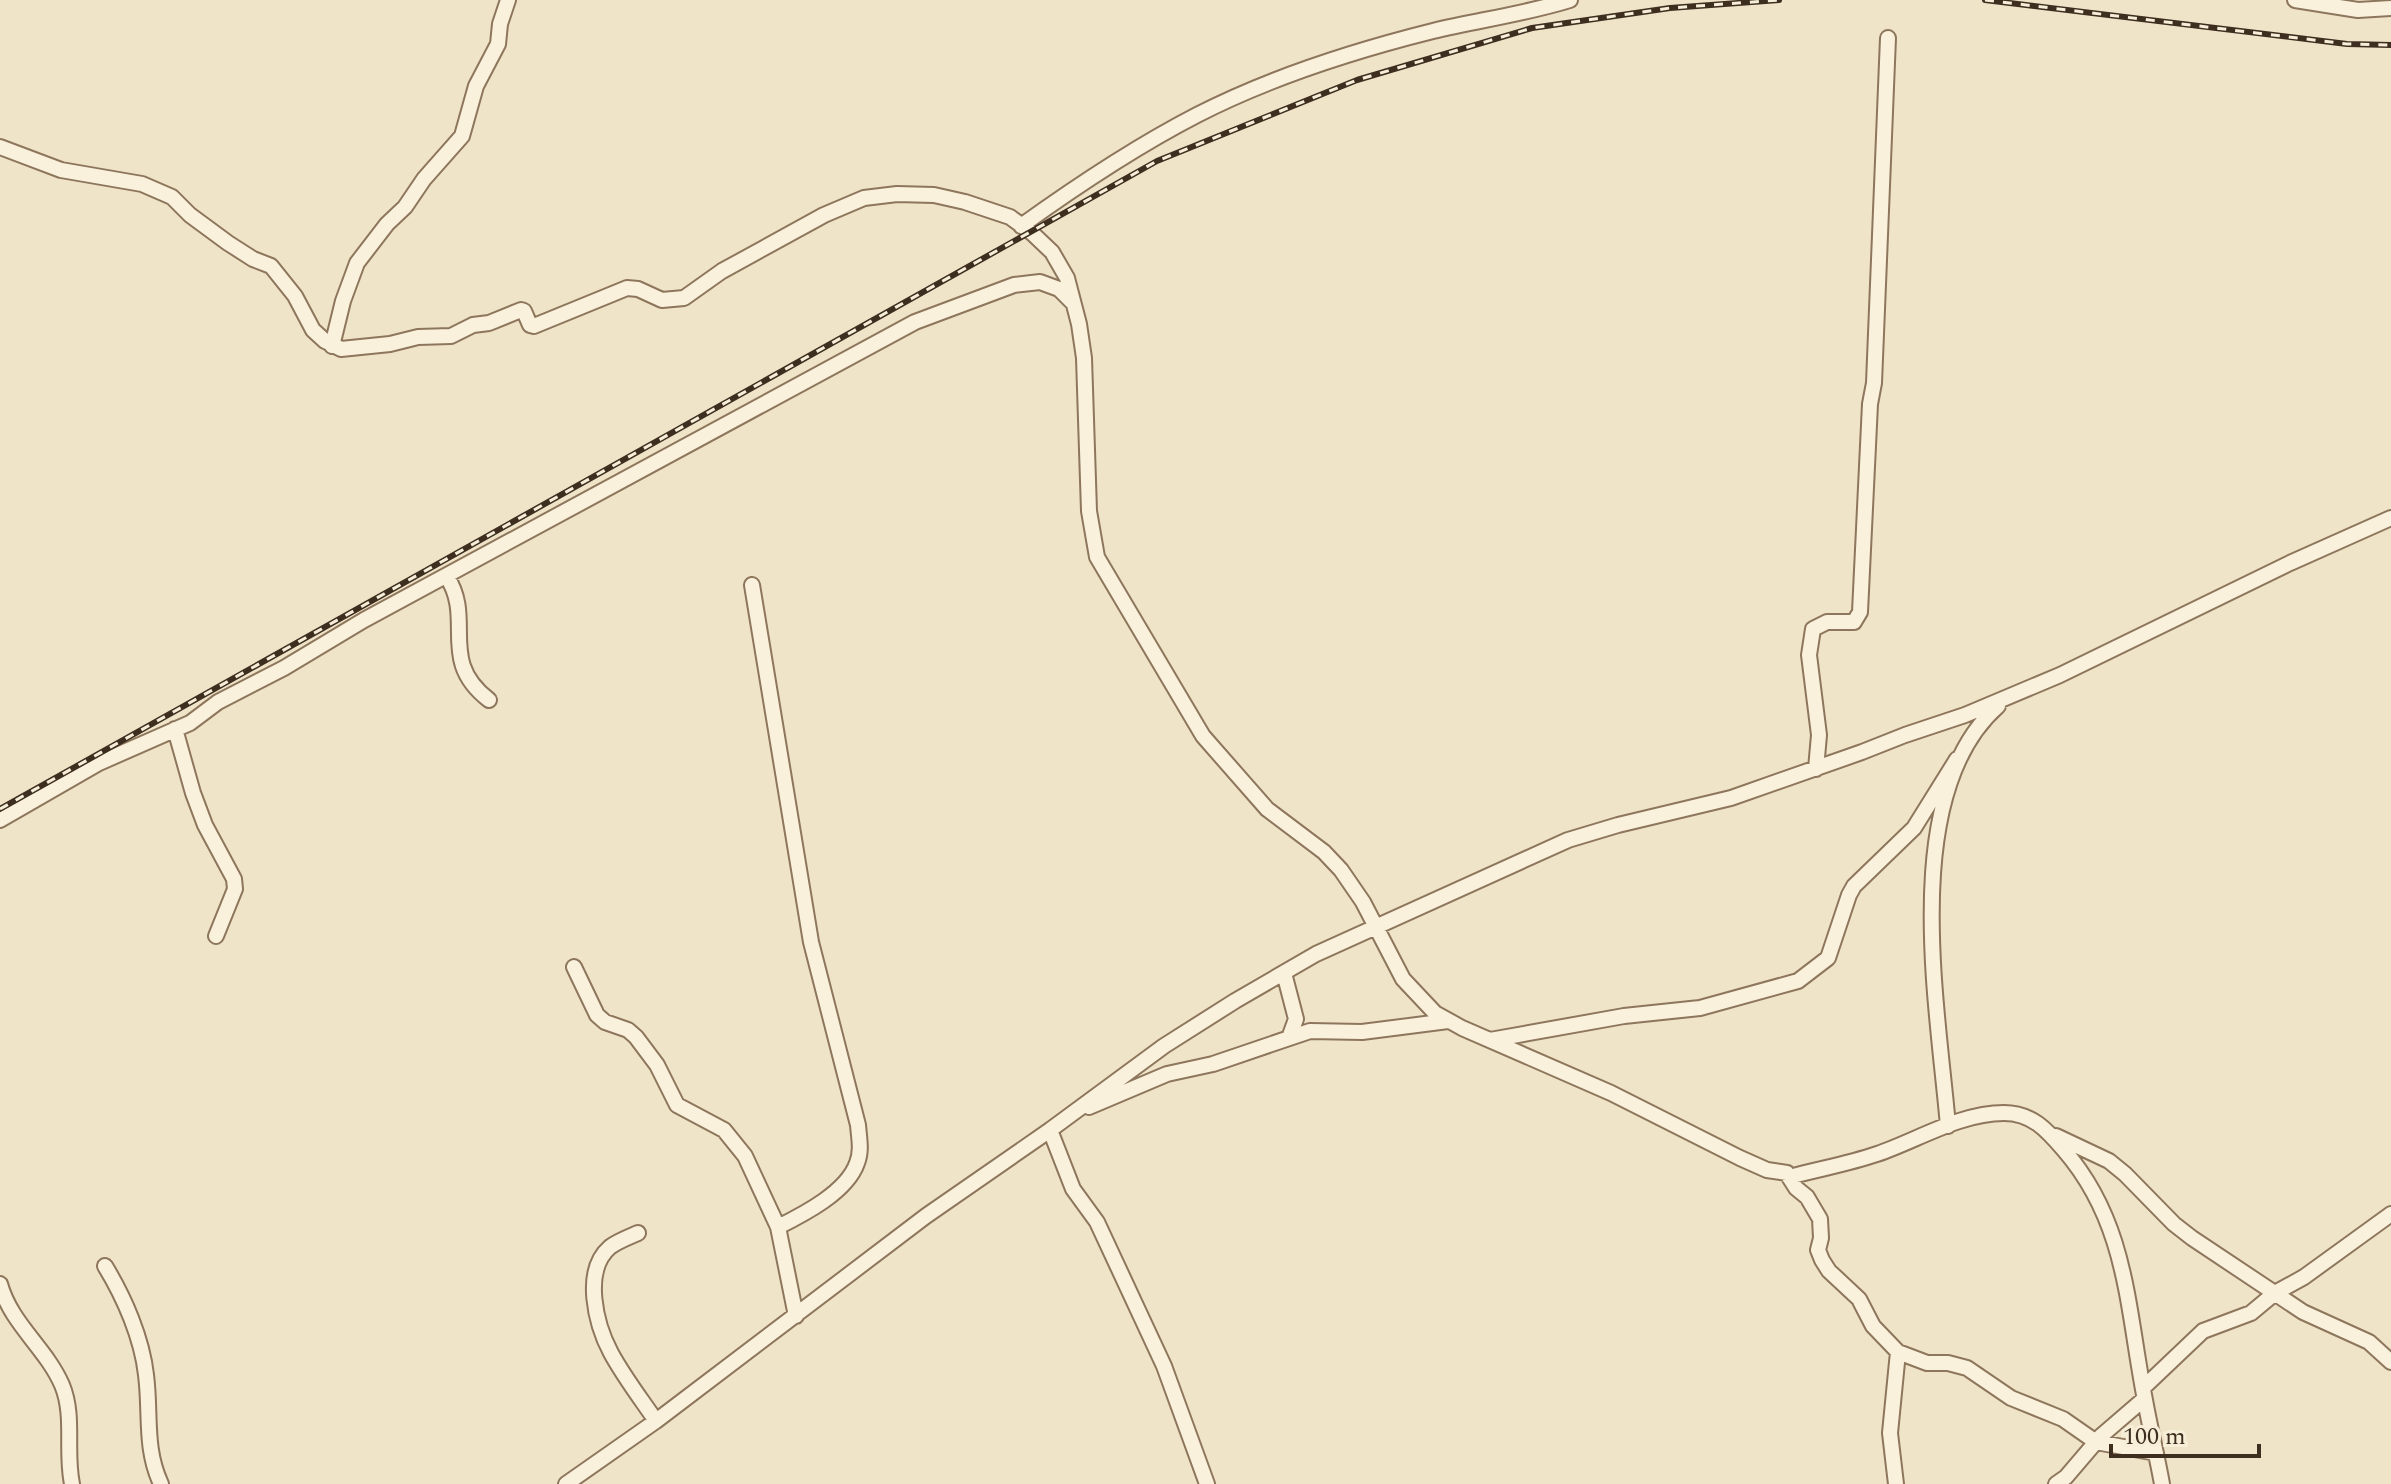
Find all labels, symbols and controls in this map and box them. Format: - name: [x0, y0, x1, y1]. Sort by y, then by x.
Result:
- scale bar: [2111, 1408, 2259, 1458]
- text: 100 m: [2123, 1419, 2186, 1455]

